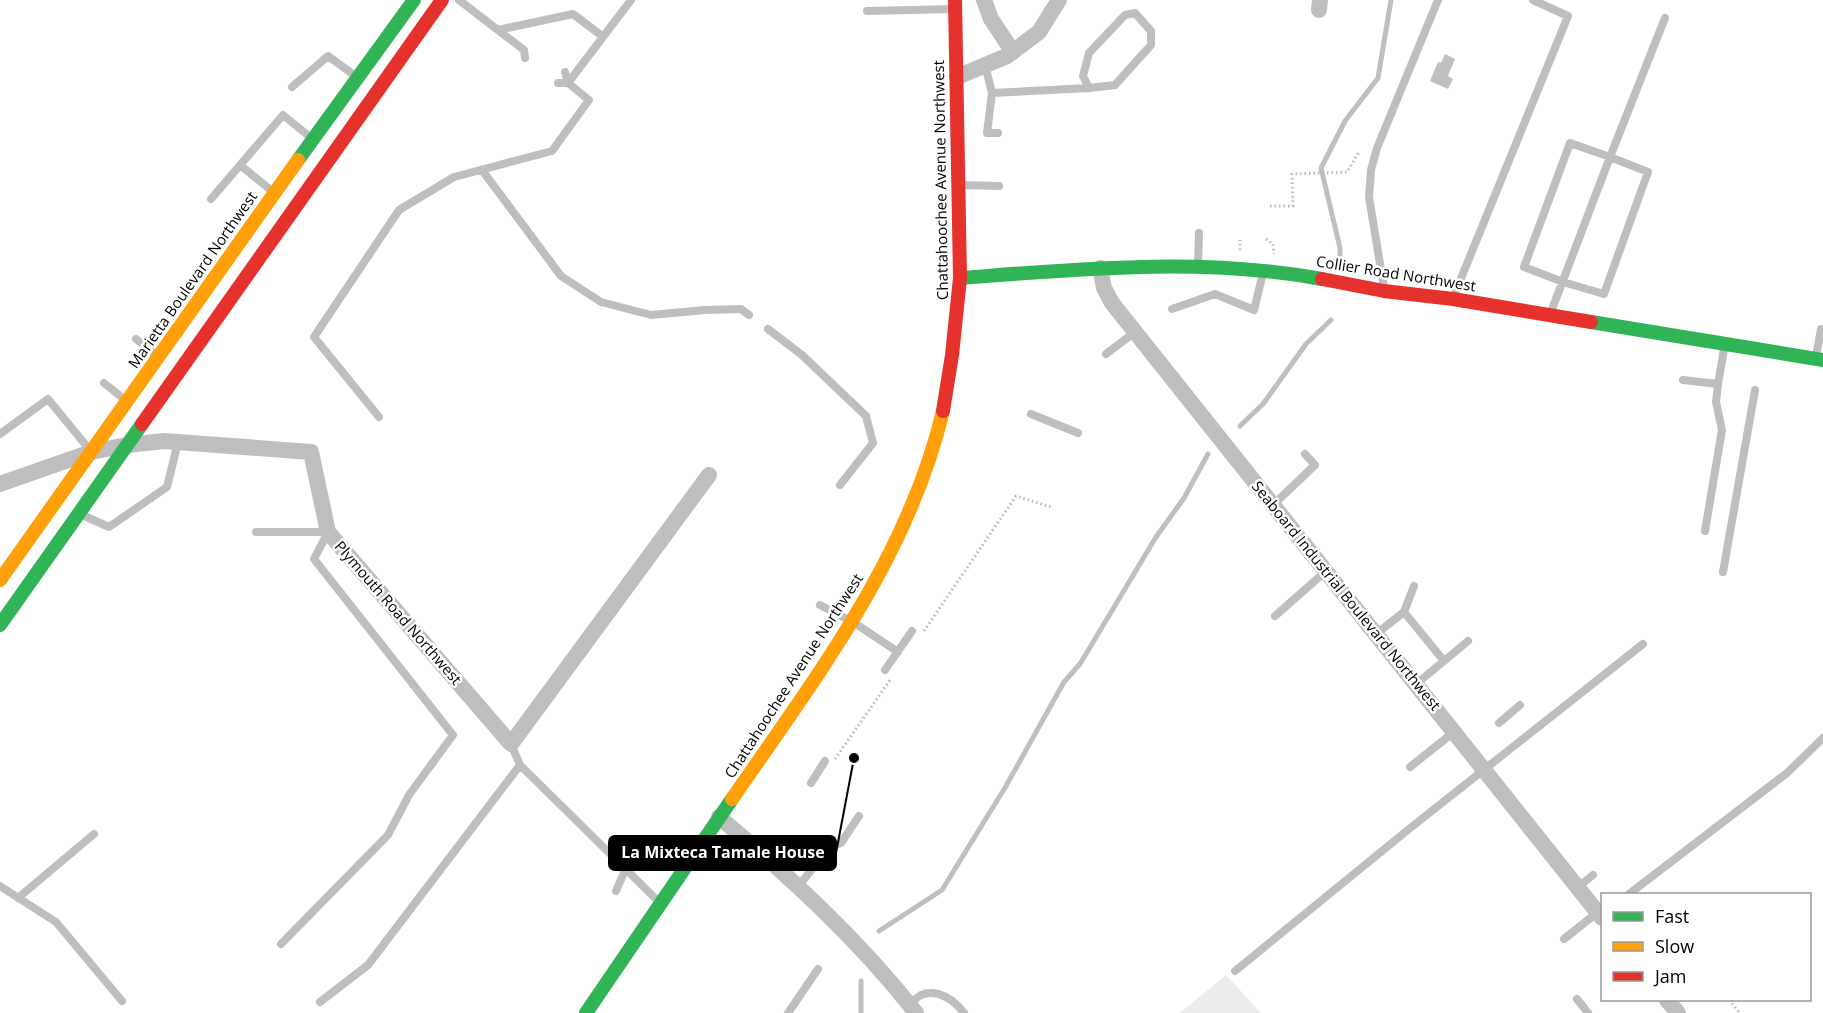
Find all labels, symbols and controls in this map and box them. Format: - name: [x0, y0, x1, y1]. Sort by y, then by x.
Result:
- street label: Chattahoochee Avenue Northwest: [928, 60, 952, 300]
- street label: Marietta Boulevard Northwest: [123, 187, 261, 372]
- street label: Collier Road Northwest: [1315, 251, 1477, 296]
- street label: Seaboard Industrial Boulevard Northwest: [1248, 477, 1446, 714]
- street label: Plymouth Road Northwest: [331, 536, 467, 688]
- street label: Chattahoochee Avenue Northwest: [719, 569, 867, 782]
- callout: La Mixteca Tamale House: [609, 836, 836, 870]
- text: La Mixteca Tamale House: [621, 841, 825, 863]
- legend: [1601, 893, 1811, 1001]
- text: Fast: [1655, 904, 1689, 928]
- text: Slow: [1655, 934, 1694, 958]
- text: Jam: [1653, 964, 1687, 988]

